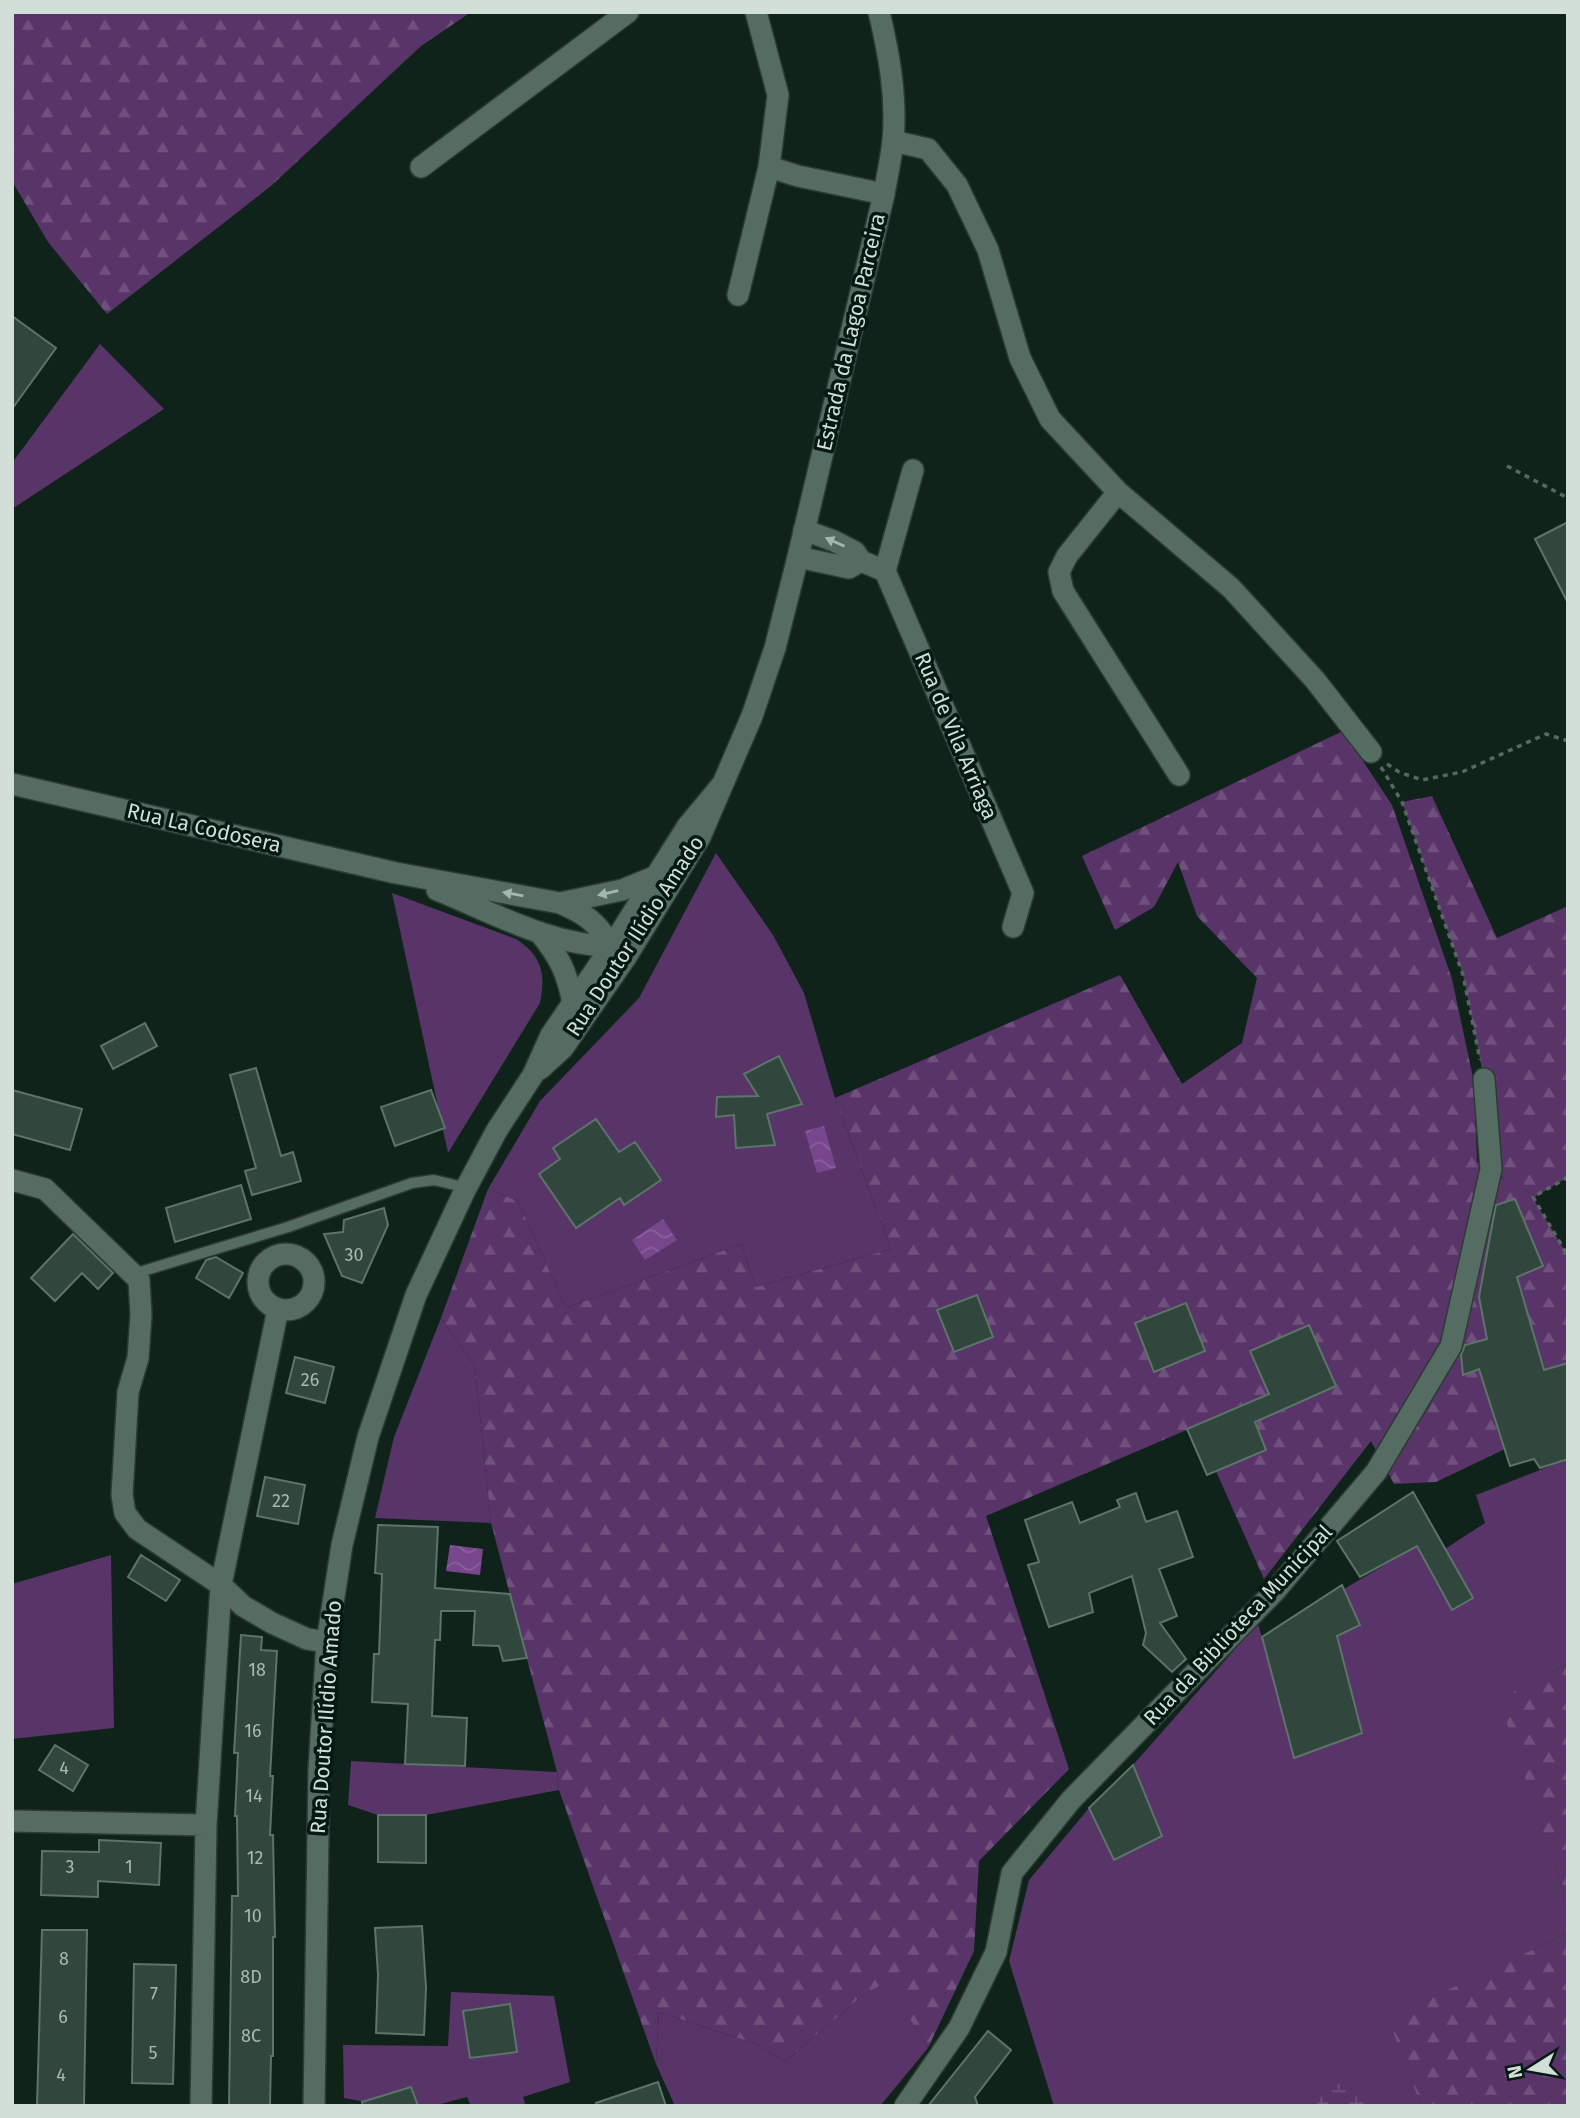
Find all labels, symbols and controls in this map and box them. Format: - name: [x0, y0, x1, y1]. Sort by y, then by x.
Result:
- street label: Estrada da Lagoa Parceira: [811, 211, 891, 453]
- one-way arrow: [825, 536, 845, 548]
- street label: Rua de Vila Arriaga: [909, 648, 1003, 824]
- street label: Rua La Codosera: [124, 798, 284, 858]
- street label: Rua Doutor Ilídio Amado: [560, 831, 710, 1041]
- one-way arrow: [597, 888, 619, 899]
- one-way arrow: [502, 889, 524, 900]
- house number: 30: [344, 1244, 364, 1266]
- house number: 26: [301, 1369, 319, 1391]
- house number: 22: [272, 1490, 290, 1512]
- street label: Rua da Biblioteca Municipal: [1138, 1519, 1338, 1731]
- street label: Rua Doutor Ilídio Amado: [305, 1599, 347, 1835]
- house number: 18: [248, 1659, 266, 1681]
- house number: 16: [244, 1720, 262, 1742]
- house number: 4: [59, 1757, 69, 1779]
- house number: 14: [245, 1785, 263, 1807]
- house number: 12: [247, 1847, 263, 1869]
- house number: 3: [66, 1856, 74, 1878]
- house number: 1: [125, 1856, 133, 1878]
- house number: 10: [244, 1905, 262, 1927]
- house number: 8: [59, 1948, 69, 1970]
- house number: 8D: [240, 1966, 262, 1988]
- house number: 7: [150, 1983, 158, 2005]
- house number: 6: [58, 2006, 68, 2028]
- house number: 8C: [241, 2025, 261, 2047]
- north arrow: [1496, 2034, 1566, 2104]
- house number: 5: [148, 2042, 158, 2064]
- house number: 4: [56, 2064, 66, 2086]
- text: N: [1502, 2064, 1527, 2081]

